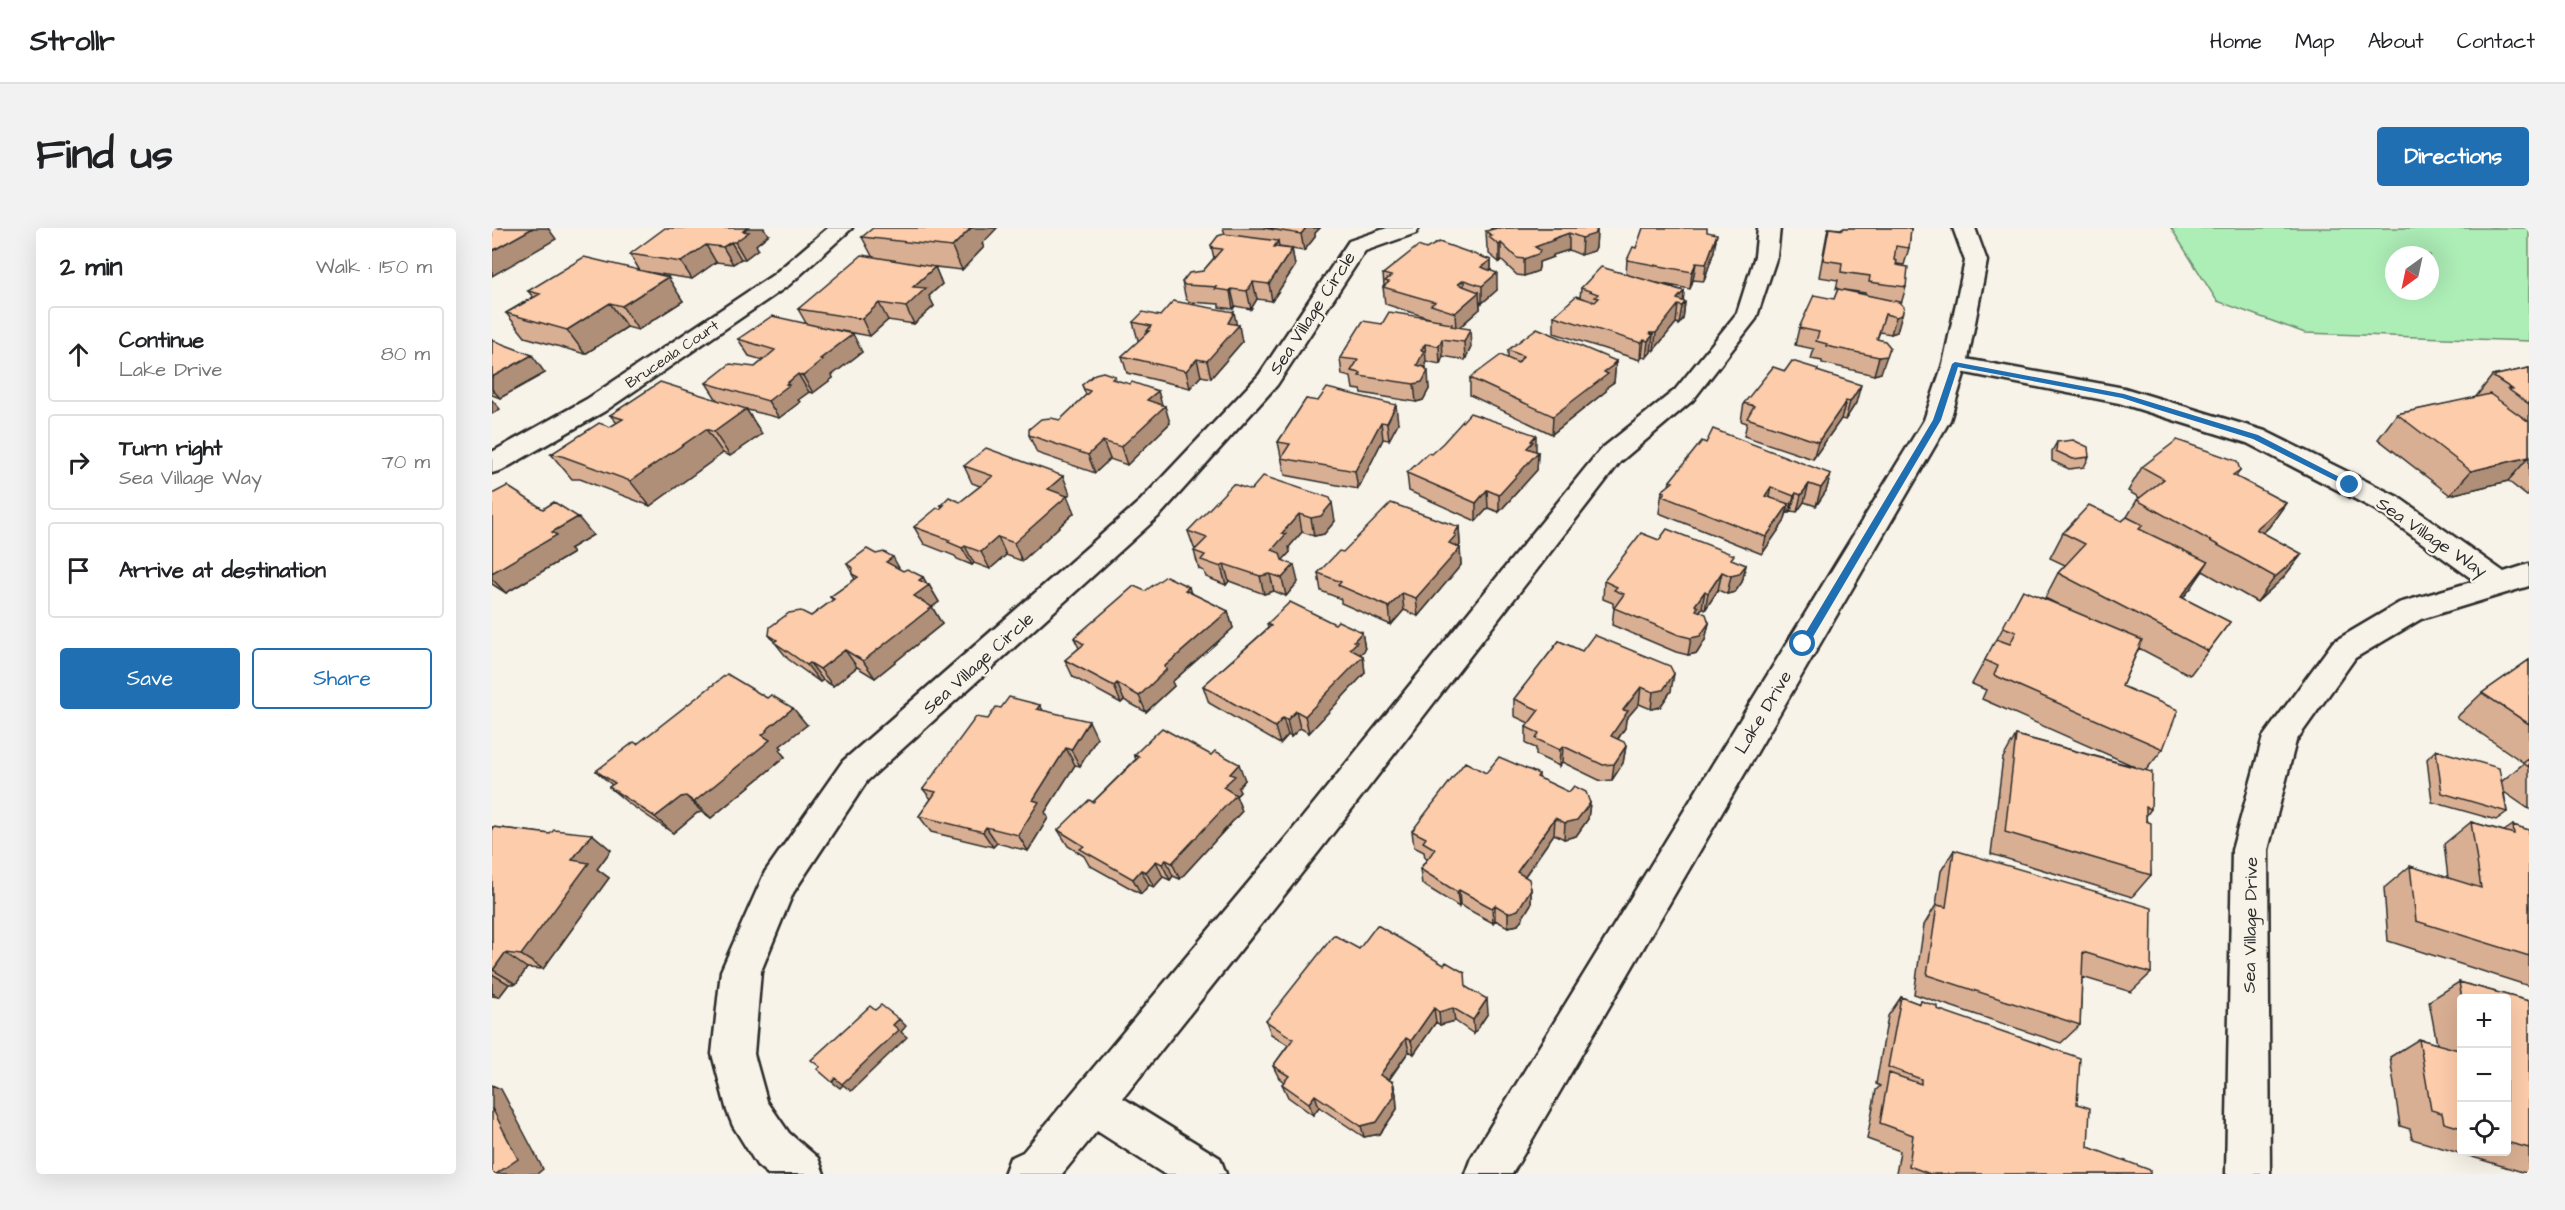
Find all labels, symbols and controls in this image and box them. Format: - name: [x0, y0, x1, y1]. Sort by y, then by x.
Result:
- text: Strollr: [30, 22, 115, 61]
- text: Home: [2210, 27, 2262, 56]
- text: Map: [2295, 27, 2335, 56]
- text: About: [2368, 27, 2424, 56]
- text: Contact: [2457, 27, 2535, 56]
- text: Find us: [36, 127, 173, 185]
- button: Directions: [2377, 127, 2529, 186]
- north arrow: [2385, 246, 2439, 300]
- street label: Sea Village Circle: [1263, 247, 1363, 380]
- text: 2 min: [60, 249, 122, 285]
- text: Walk · 150 m: [316, 253, 432, 281]
- street label: Bruceala Court: [621, 315, 723, 394]
- text: Continue: [119, 325, 204, 356]
- icon: ahead: [62, 338, 95, 371]
- text: 80 m: [381, 340, 430, 368]
- text: Lake Drive: [119, 356, 222, 384]
- text: Turn right: [119, 433, 222, 464]
- icon: right: [62, 446, 95, 479]
- text: 70 m: [382, 448, 430, 476]
- text: Sea Village Way: [119, 464, 262, 492]
- route end: [2336, 471, 2362, 497]
- street label: Sea Village Way: [2371, 491, 2492, 585]
- icon: arrive: [62, 554, 95, 587]
- text: Arrive at destination: [119, 555, 326, 586]
- street label: Sea Village Circle: [917, 606, 1040, 721]
- route start: [1789, 630, 1815, 656]
- button: Save: [60, 648, 240, 709]
- button: Share: [252, 648, 432, 709]
- street label: Lake Drive: [1729, 666, 1798, 759]
- street label: Sea Village Drive: [2237, 856, 2265, 993]
- map controls: [2457, 994, 2511, 1156]
- button: +: [2457, 994, 2511, 1048]
- button: −: [2457, 1048, 2511, 1102]
- button: locate: [2457, 1102, 2511, 1156]

